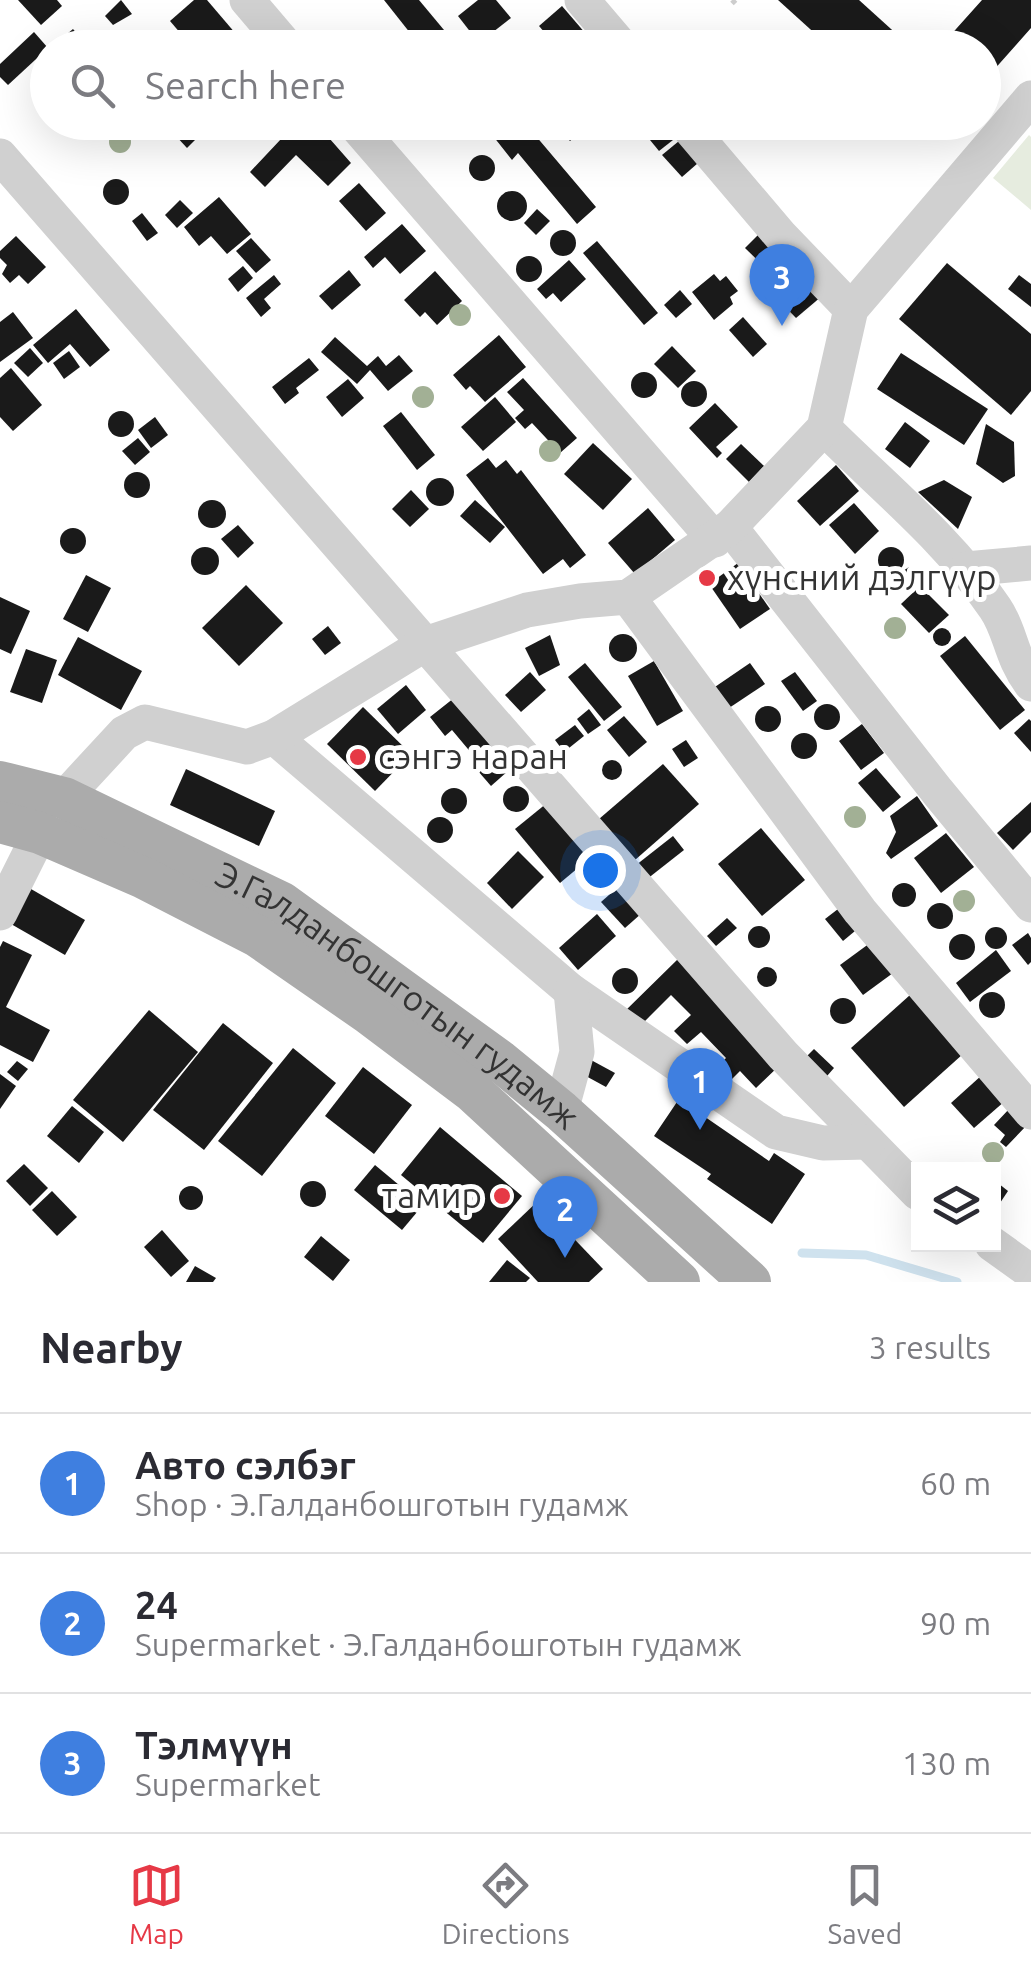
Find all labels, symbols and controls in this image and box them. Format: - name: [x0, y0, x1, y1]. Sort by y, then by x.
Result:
- search box: [30, 30, 1001, 140]
- icon: search: [65, 58, 120, 113]
- text: Search here: [145, 64, 346, 106]
- pin: 3: [750, 244, 814, 326]
- place label: хүнсний дэлгүүр: [727, 557, 997, 597]
- marker: хүнсний дэлгүүр: [696, 567, 718, 589]
- place label: сэнгэ наран: [378, 736, 568, 776]
- marker: сэнгэ наран: [347, 746, 369, 768]
- your location: [575, 845, 626, 896]
- street label: Э.Галданбошготын гудамж: [210, 853, 588, 1137]
- pin: 1: [668, 1048, 732, 1130]
- map controls: [911, 1162, 1001, 1252]
- button: layers: [911, 1162, 1001, 1252]
- place label: тамир: [382, 1175, 482, 1215]
- pin: 2: [532, 1176, 598, 1258]
- marker: тамир: [491, 1185, 513, 1207]
- text: Nearby: [40, 1324, 183, 1371]
- text: 3 results: [869, 1329, 991, 1365]
- text: Авто сэлбэг: [135, 1444, 355, 1486]
- text: 1: [63, 1465, 82, 1501]
- text: 60 m: [920, 1465, 991, 1501]
- text: Shop · Э.Галданбошготын гудамж: [135, 1486, 629, 1522]
- text: 24: [135, 1584, 178, 1626]
- text: 2: [63, 1605, 82, 1641]
- text: 90 m: [920, 1605, 991, 1641]
- text: Supermarket · Э.Галданбошготын гудамж: [135, 1626, 742, 1662]
- text: Тэлмүүн: [135, 1724, 293, 1766]
- text: 3: [63, 1745, 82, 1781]
- text: 130 m: [902, 1745, 991, 1781]
- text: Supermarket: [135, 1766, 321, 1802]
- tab: Map: [129, 1858, 184, 1949]
- tab: Directions: [442, 1858, 570, 1949]
- tab: Saved: [828, 1858, 902, 1949]

